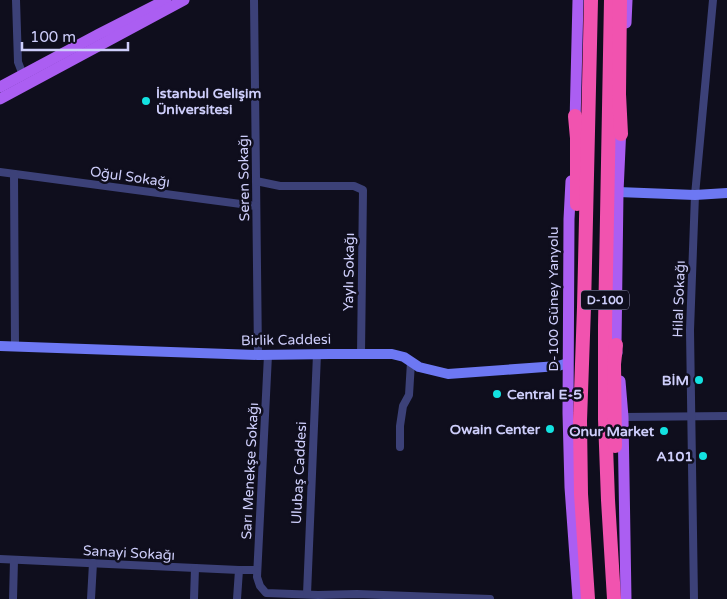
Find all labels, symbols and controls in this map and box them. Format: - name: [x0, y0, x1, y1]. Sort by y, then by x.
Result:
- scale bar: [22, 20, 129, 52]
- text: 100 m: [30, 28, 76, 46]
- place label: İstanbul Gelişim Üniversitesi: [156, 85, 261, 118]
- marker: İstanbul Gelişim Üniversitesi: [140, 95, 152, 107]
- street label: Seren Sokağı: [235, 135, 253, 221]
- street label: Oğul Sokağı: [89, 163, 171, 191]
- street label: D-100 Güney Yanyolu: [545, 227, 562, 371]
- street label: Yaylı Sokağı: [340, 233, 358, 311]
- street label: Hilal Sokağı: [669, 260, 689, 338]
- road number: D-100: [581, 290, 629, 310]
- street label: Birlik Caddesi: [241, 331, 331, 349]
- place label: BİM: [662, 372, 689, 389]
- marker: BİM: [693, 374, 705, 386]
- place label: Central E-5: [507, 386, 582, 403]
- marker: Central E-5: [491, 388, 503, 400]
- street label: Sarı Menekşe Sokağı: [238, 402, 262, 540]
- street label: Ulubaş Caddesi: [288, 421, 310, 525]
- place label: Owain Center: [450, 421, 541, 438]
- marker: Owain Center: [544, 423, 556, 435]
- place label: Onur Market: [569, 423, 655, 440]
- marker: Onur Market: [658, 425, 670, 437]
- place label: A101: [656, 448, 693, 465]
- marker: A101: [697, 450, 709, 462]
- street label: Sanayi Sokağı: [83, 542, 175, 564]

